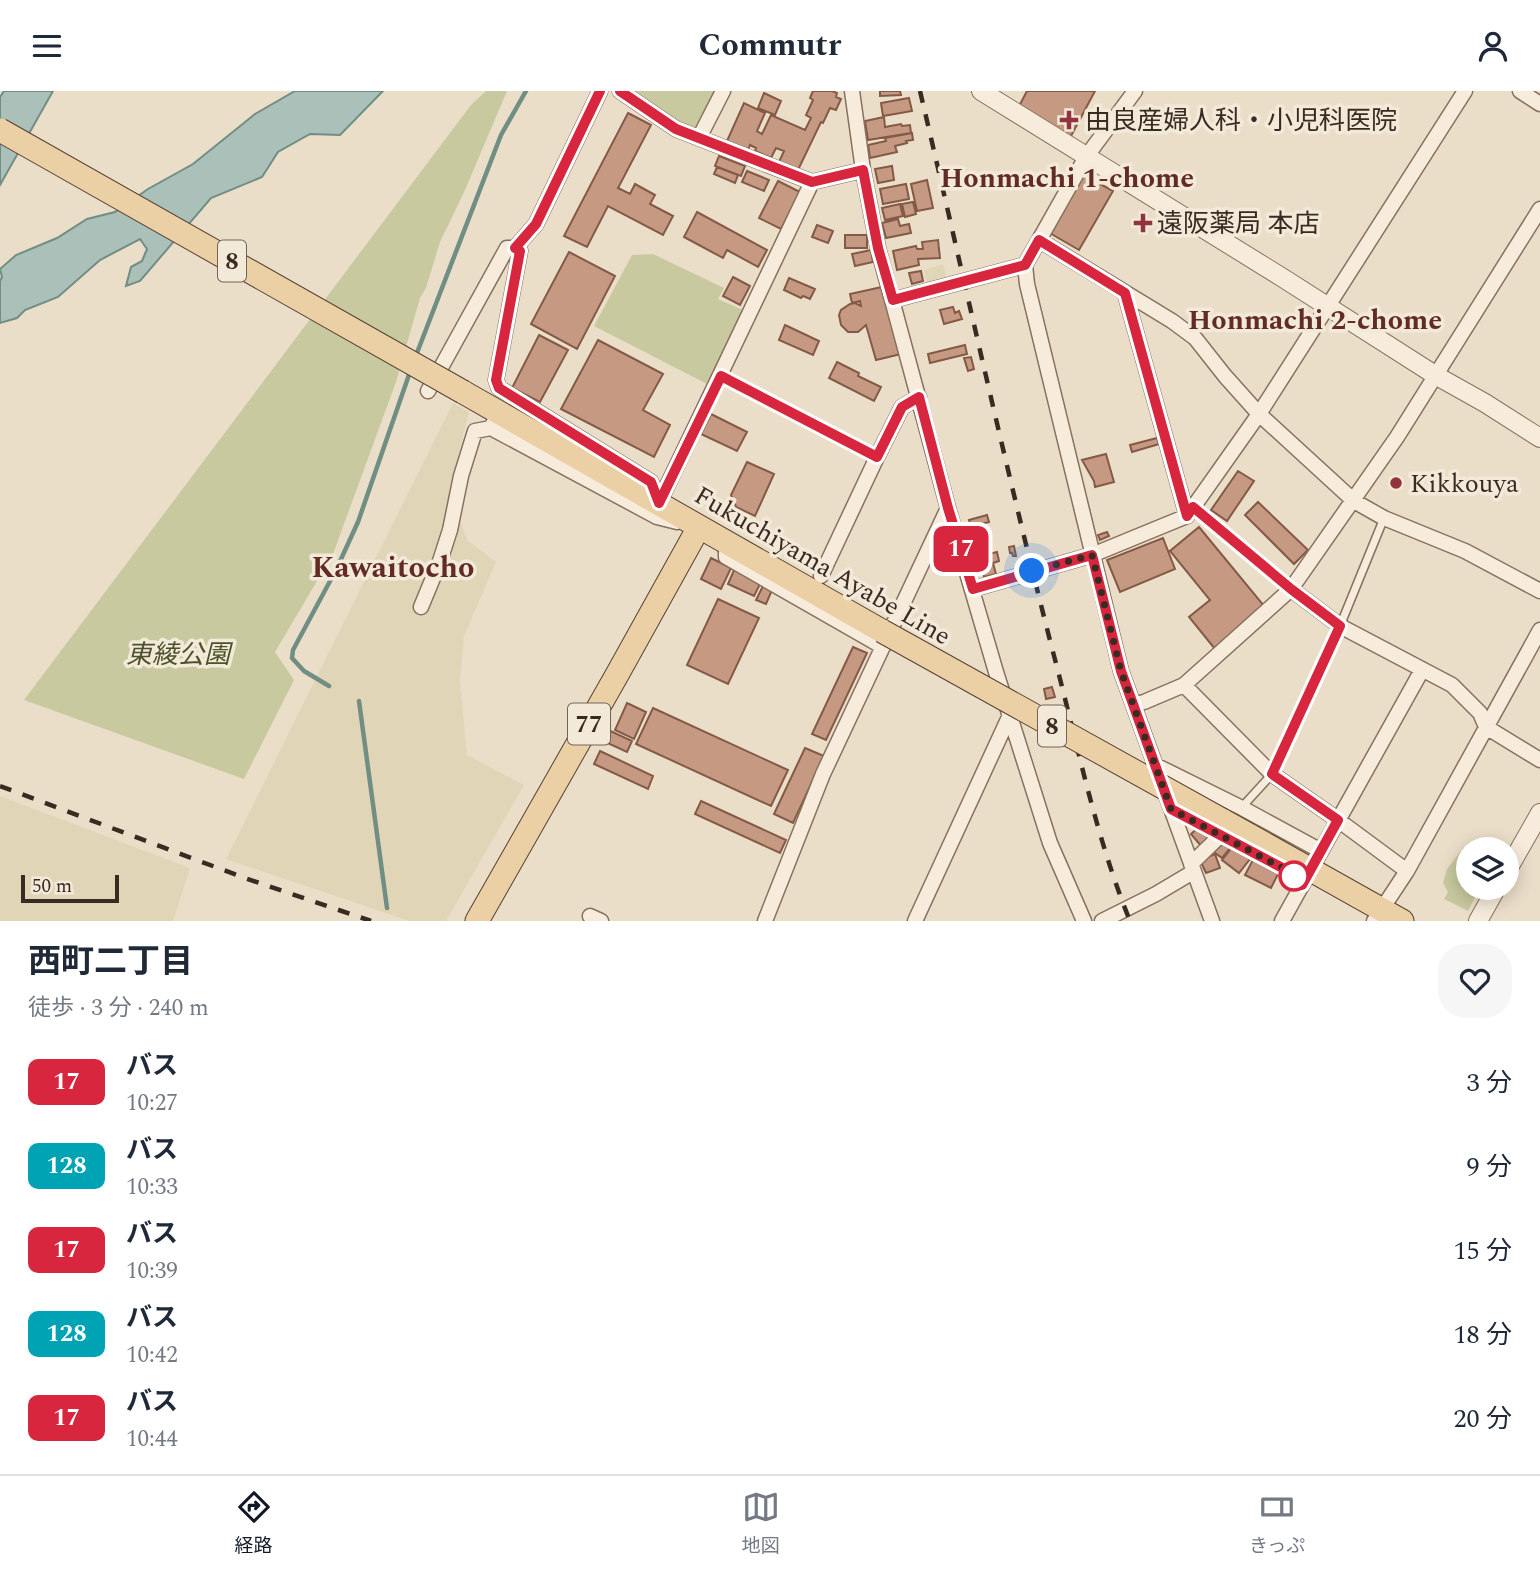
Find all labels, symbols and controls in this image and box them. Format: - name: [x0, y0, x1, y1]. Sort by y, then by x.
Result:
- text: Commutr: [699, 21, 841, 70]
- icon: menu: [28, 27, 66, 65]
- icon: person: [1474, 27, 1512, 65]
- place label: 由良産婦人科・小児科医院: [1085, 101, 1397, 141]
- marker: 由良産婦人科・小児科医院: [1059, 110, 1079, 130]
- district label: Honmachi 1-chome: [940, 157, 1194, 200]
- place label: 遠阪薬局 本店: [1157, 204, 1320, 244]
- marker: 遠阪薬局 本店: [1135, 215, 1151, 231]
- road number: 8: [218, 241, 246, 281]
- district label: Honmachi 2-chome: [1188, 299, 1442, 342]
- place label: Kikkouya: [1410, 464, 1519, 504]
- marker: Kikkouya: [1388, 475, 1404, 491]
- street label: Fukuchiyama Ayabe Line: [687, 476, 958, 656]
- line badge: 17: [930, 526, 992, 572]
- text: 17: [948, 531, 974, 567]
- district label: Kawaitocho: [311, 545, 475, 591]
- your location: [1014, 553, 1049, 588]
- park label: 東綾公園: [126, 635, 234, 675]
- road number: 77: [568, 703, 610, 745]
- road number: 8: [1038, 705, 1066, 747]
- map controls: [1456, 837, 1519, 900]
- button: layers: [1456, 837, 1519, 900]
- unlabelled marker: [1279, 861, 1309, 891]
- scale bar: [21, 872, 119, 904]
- text: 50 m: [32, 872, 72, 901]
- text: 西町二丁目: [28, 937, 193, 987]
- button: heart: [1438, 944, 1512, 1018]
- text: 徒歩 · 3 分 · 240 m: [28, 991, 209, 1026]
- text: バス: [126, 1046, 178, 1086]
- text: 3 分: [1466, 1063, 1512, 1103]
- text: 17: [53, 1064, 80, 1100]
- text: 10:27: [126, 1086, 178, 1121]
- text: バス: [126, 1130, 178, 1170]
- text: 9 分: [1466, 1147, 1512, 1187]
- text: 128: [46, 1148, 87, 1184]
- text: 10:33: [126, 1170, 178, 1205]
- text: バス: [126, 1214, 178, 1254]
- text: 15 分: [1453, 1231, 1512, 1271]
- text: 17: [53, 1232, 80, 1268]
- text: 10:39: [126, 1254, 178, 1289]
- text: バス: [126, 1298, 178, 1338]
- text: 18 分: [1453, 1315, 1512, 1355]
- text: 128: [46, 1316, 87, 1352]
- text: 10:42: [126, 1338, 178, 1373]
- text: バス: [126, 1382, 178, 1422]
- text: 20 分: [1453, 1399, 1512, 1439]
- text: 17: [53, 1400, 80, 1436]
- text: 10:44: [126, 1422, 178, 1457]
- tab: 経路: [235, 1488, 273, 1561]
- tab: 地図: [742, 1488, 780, 1561]
- tab: きっぷ: [1249, 1488, 1305, 1561]

